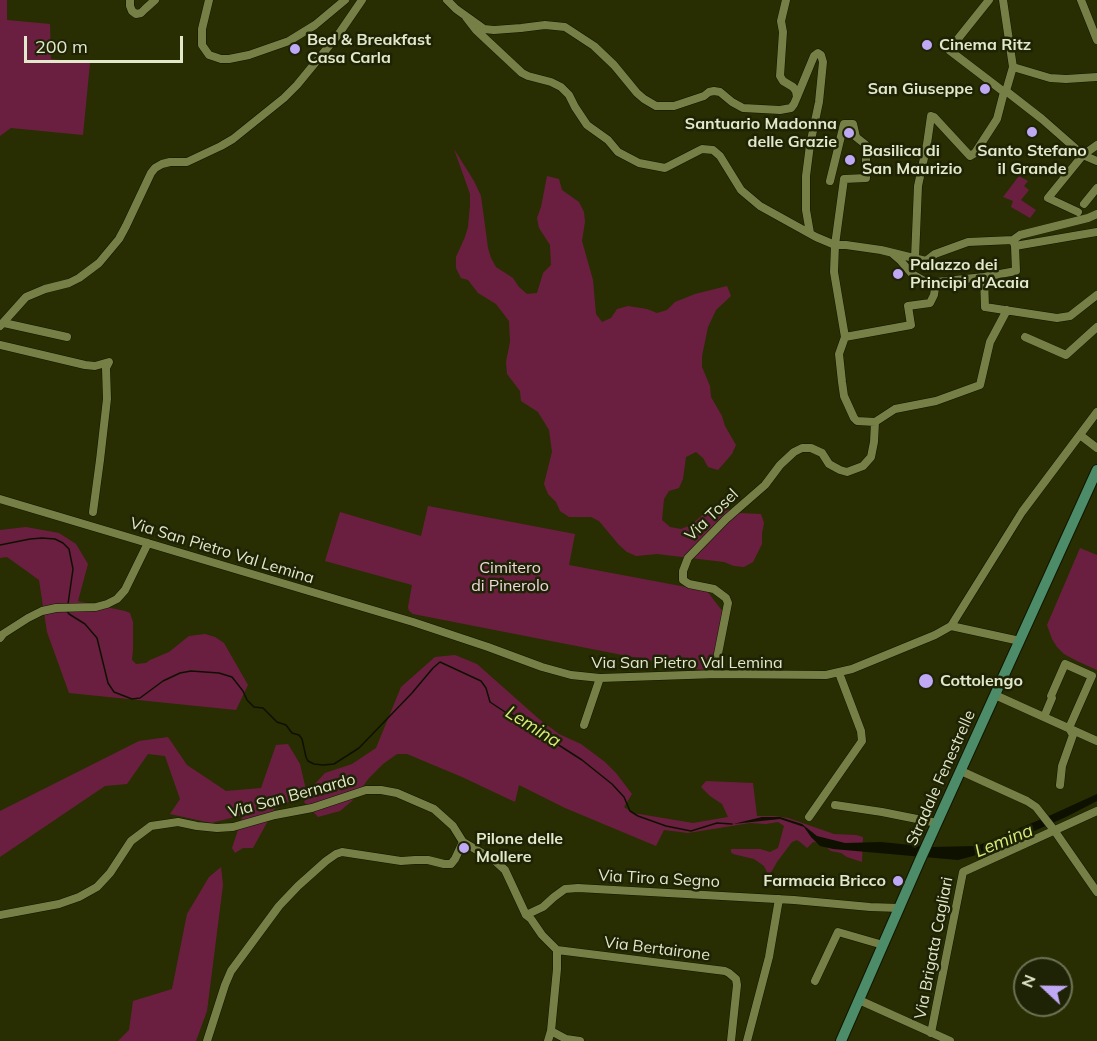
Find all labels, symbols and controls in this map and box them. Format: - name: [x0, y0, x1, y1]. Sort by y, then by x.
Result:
- scale bar: [27, 24, 186, 62]
- place label: Bed & Breakfast Casa Carla: [307, 30, 431, 68]
- text: 200 m: [35, 35, 88, 58]
- place label: Cinema Ritz: [939, 35, 1031, 55]
- marker: Cinema Ritz: [920, 38, 934, 52]
- marker: Bed & Breakfast Casa Carla: [288, 42, 302, 56]
- place label: San Giuseppe: [868, 79, 973, 99]
- marker: San Giuseppe: [978, 82, 992, 96]
- place label: Santuario Madonna delle Grazie: [685, 114, 837, 152]
- marker: Santo Stefano il Grande: [1025, 125, 1039, 139]
- marker: Santuario Madonna delle Grazie: [842, 126, 856, 140]
- place label: Basilica di San Maurizio: [862, 141, 962, 179]
- place label: Santo Stefano il Grande: [977, 141, 1087, 179]
- marker: Basilica di San Maurizio: [843, 153, 857, 167]
- place label: Palazzo dei Principi d'Acaia: [910, 255, 1029, 293]
- marker: Palazzo dei Principi d'Acaia: [891, 267, 905, 281]
- street label: Via Tosel: [681, 485, 743, 545]
- street label: Via San Pietro Val Lemina: [128, 514, 316, 588]
- park label: Cimitero di Pinerolo: [471, 558, 549, 596]
- street label: Via San Pietro Val Lemina: [591, 653, 783, 673]
- place label: Cottolengo: [940, 671, 1023, 691]
- marker: Cottolengo: [917, 672, 935, 690]
- water label: Lemina: [501, 702, 565, 752]
- street label: Stradale Fenestrelle: [902, 707, 980, 849]
- street label: Via San Bernardo: [226, 770, 358, 822]
- water label: Lemina: [972, 820, 1036, 862]
- place label: Pilone delle Mollere: [476, 829, 563, 867]
- marker: Pilone delle Mollere: [457, 841, 471, 855]
- street label: Via Tiro a Segno: [598, 866, 720, 892]
- place label: Farmacia Bricco: [763, 871, 886, 891]
- marker: Farmacia Bricco: [891, 874, 905, 888]
- street label: Via Brigata Cagliari: [911, 875, 957, 1021]
- street label: Via Bertairone: [603, 933, 711, 965]
- north arrow: [1013, 957, 1073, 1017]
- text: N: [1017, 972, 1040, 990]

